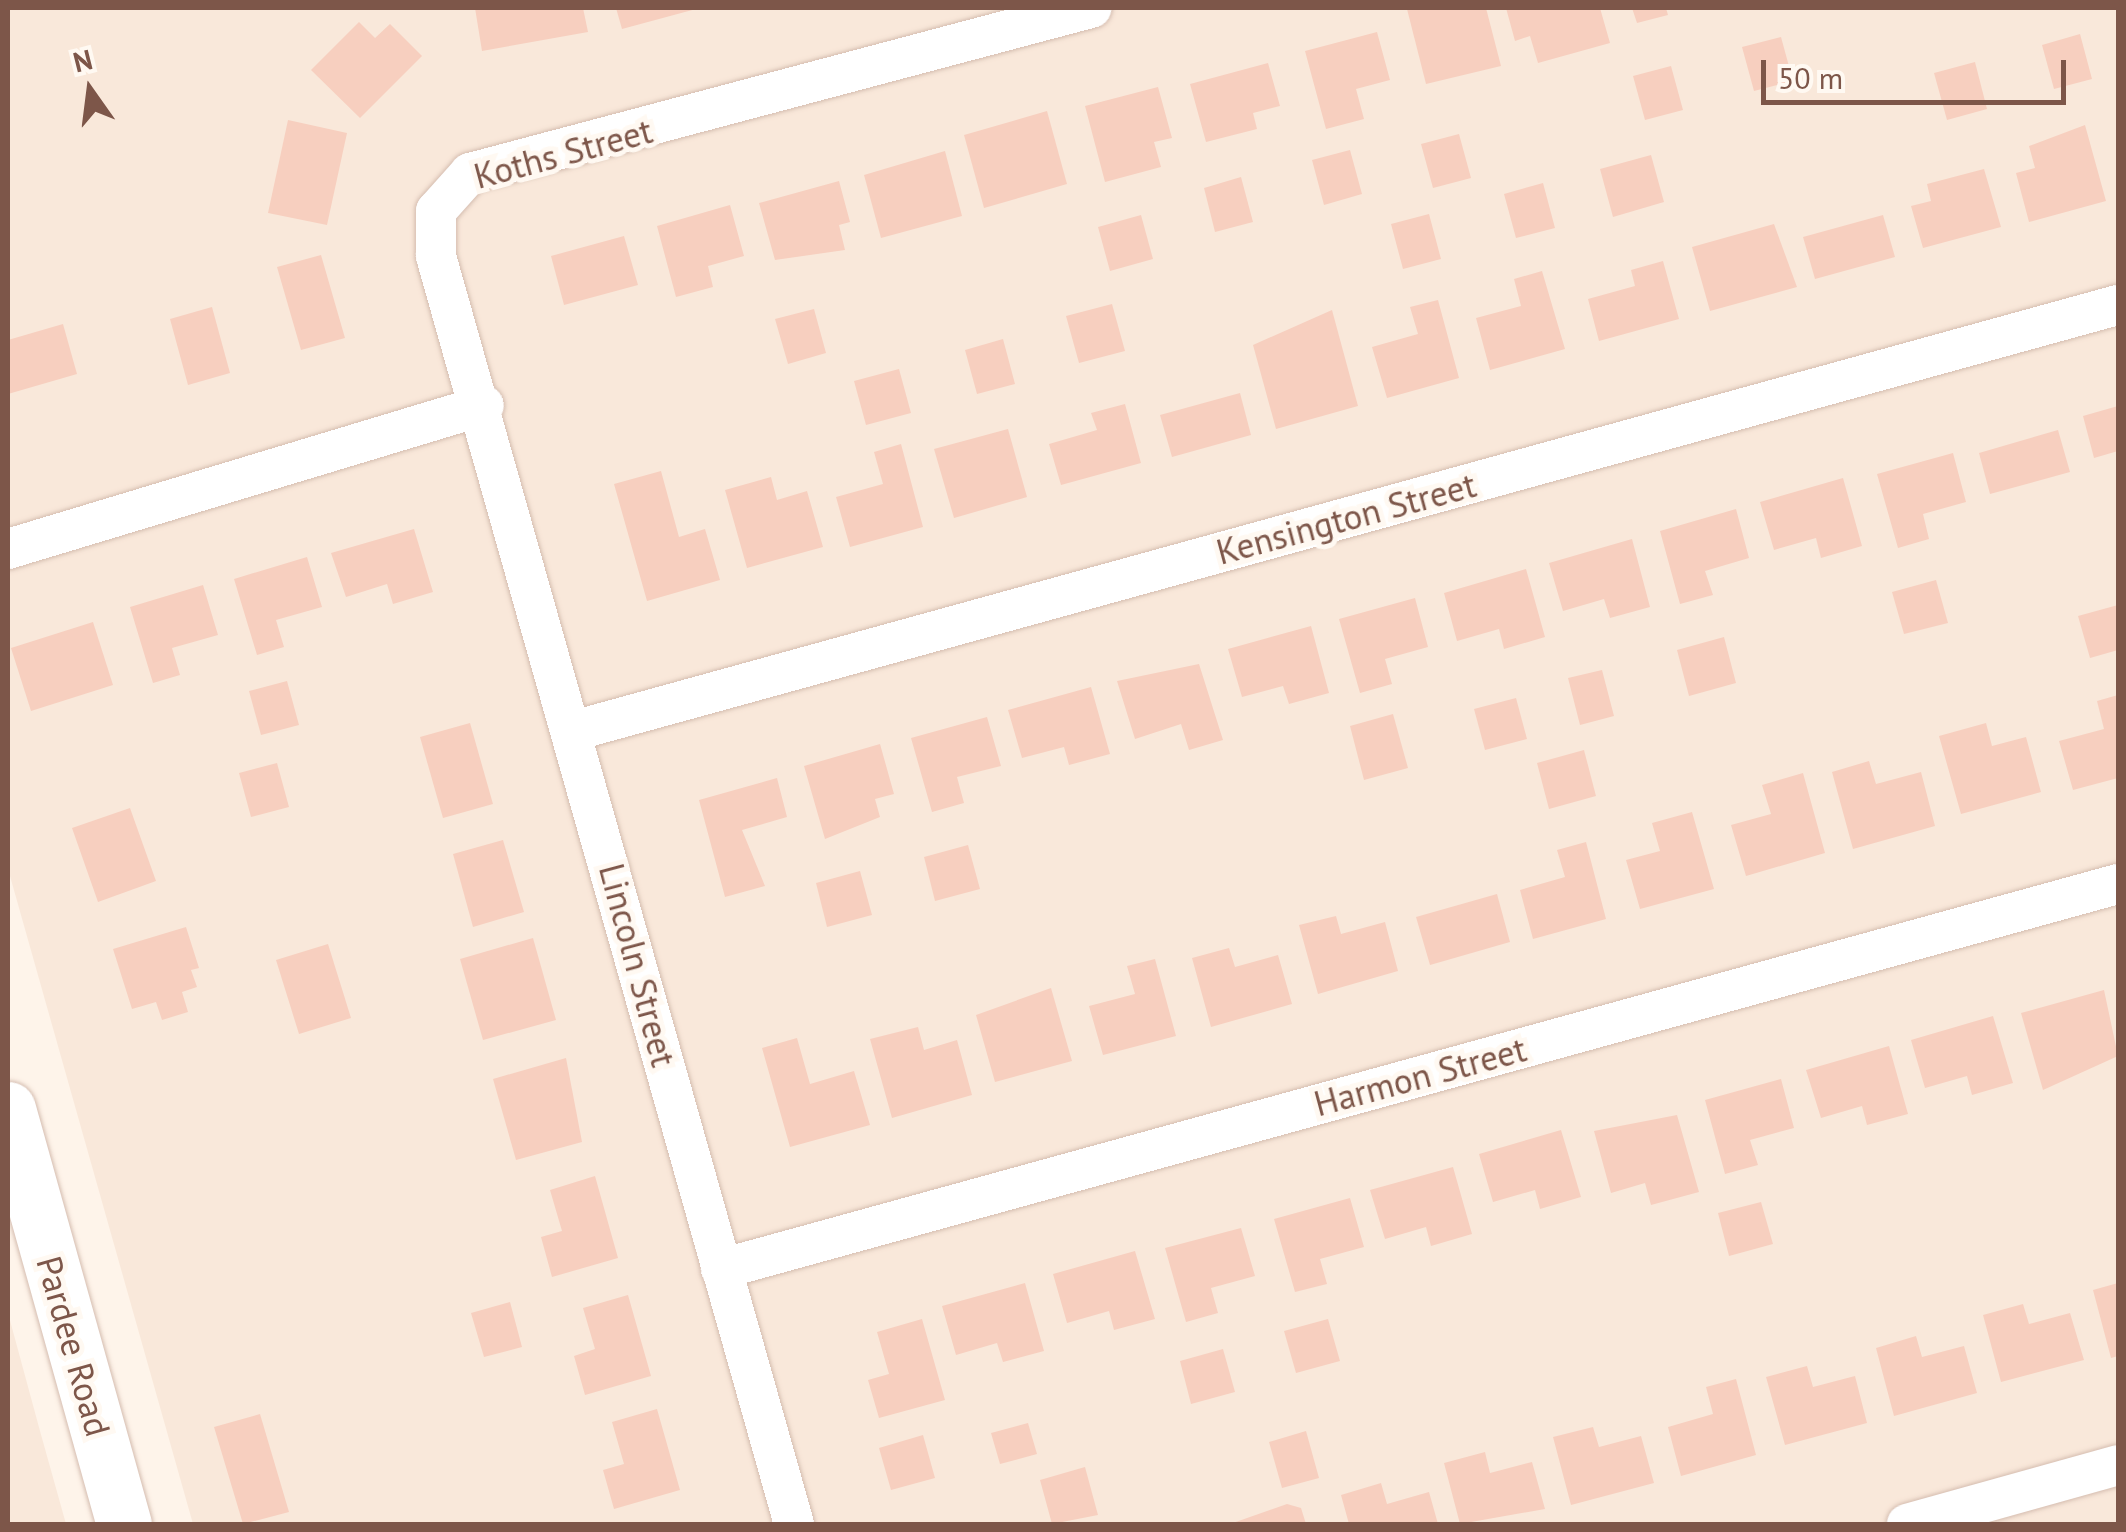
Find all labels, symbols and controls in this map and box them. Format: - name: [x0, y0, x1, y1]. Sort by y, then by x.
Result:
- north arrow: [40, 40, 140, 140]
- text: N: [69, 40, 96, 81]
- scale bar: [1766, 40, 2071, 102]
- text: 50 m: [1778, 58, 1843, 97]
- street label: Koths Street: [469, 109, 657, 197]
- street label: Kensington Street: [1212, 463, 1480, 573]
- street label: Lincoln Street: [591, 859, 685, 1071]
- street label: Harmon Street: [1309, 1028, 1531, 1124]
- street label: Pardee Road: [28, 1251, 120, 1441]

